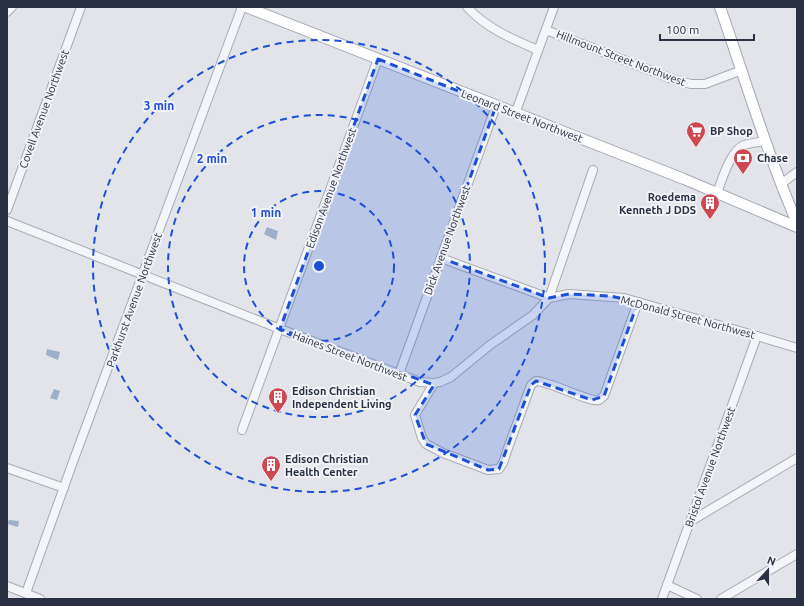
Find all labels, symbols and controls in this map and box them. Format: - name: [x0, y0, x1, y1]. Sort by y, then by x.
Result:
- scale bar: [660, 16, 754, 42]
- text: 100 m: [666, 23, 699, 36]
- street label: Hillmount Street Northwest: [555, 28, 688, 88]
- street label: Covell Avenue Northwest: [17, 48, 71, 170]
- street label: Leonard Street Northwest: [460, 87, 585, 145]
- text: 3 min: [144, 99, 174, 112]
- supermarket icon: BP Shop: [685, 120, 707, 148]
- street label: Edison Avenue Northwest: [304, 125, 359, 250]
- place label: BP Shop: [710, 125, 753, 137]
- bank icon: Chase: [732, 147, 754, 175]
- text: 2 min: [197, 152, 227, 165]
- place label: Chase: [757, 152, 788, 164]
- street label: Dick Avenue Northwest: [422, 183, 473, 297]
- place label: Roedema Kenneth J DDS: [619, 191, 696, 216]
- building icon: Roedema Kenneth J DDS: [699, 192, 721, 220]
- text: 1 min: [251, 206, 281, 219]
- street label: Parkhurst Avenue Northwest: [104, 230, 164, 369]
- centre of rings: [312, 259, 326, 273]
- street label: McDonald Street Northwest: [619, 293, 757, 341]
- street label: Haines Street Northwest: [291, 329, 410, 384]
- place label: Edison Christian Independent Living: [292, 385, 392, 410]
- building icon: Edison Christian Independent Living: [267, 386, 289, 414]
- street label: Bristol Avenue Northwest: [683, 405, 738, 529]
- place label: Edison Christian Health Center: [285, 453, 368, 478]
- building icon: Edison Christian Health Center: [260, 454, 282, 482]
- north arrow: [748, 550, 788, 590]
- text: N: [766, 554, 778, 568]

